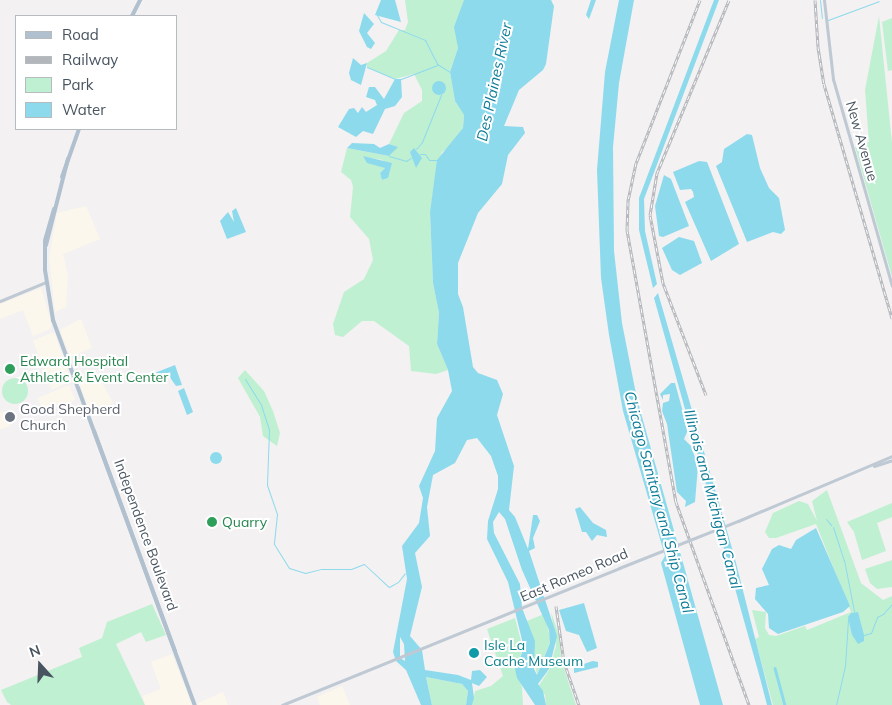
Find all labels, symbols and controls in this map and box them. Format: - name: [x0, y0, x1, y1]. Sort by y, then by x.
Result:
- legend: [15, 15, 178, 130]
- water label: Des Plaines River: [473, 21, 515, 143]
- text: Road: [62, 25, 99, 44]
- text: Railway: [62, 50, 118, 69]
- text: Park: [62, 75, 94, 94]
- street label: New Avenue: [843, 99, 881, 183]
- text: Water: [62, 100, 106, 119]
- place label: Edward Hospital Athletic & Event Center: [20, 353, 168, 386]
- marker: Edward Hospital Athletic & Event Center: [4, 363, 16, 375]
- water label: Chicago Sanitary and Ship Canal: [621, 389, 697, 615]
- place label: Good Shepherd Church: [20, 401, 120, 434]
- water label: Illinois and Michigan Canal: [680, 407, 746, 591]
- marker: Good Shepherd Church: [4, 411, 16, 423]
- street label: Independence Boulevard: [111, 457, 181, 613]
- place label: Quarry: [222, 514, 267, 530]
- marker: Quarry: [206, 516, 218, 528]
- street label: East Romeo Road: [518, 545, 630, 605]
- place label: Isle La Cache Museum: [484, 637, 583, 670]
- north arrow: [15, 640, 65, 690]
- text: N: [27, 641, 43, 661]
- marker: Isle La Cache Museum: [468, 647, 480, 659]

